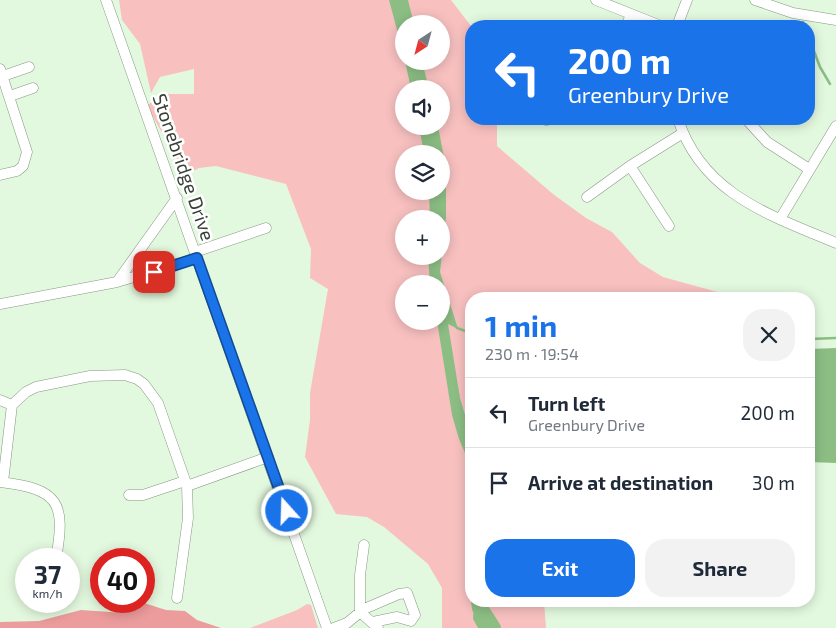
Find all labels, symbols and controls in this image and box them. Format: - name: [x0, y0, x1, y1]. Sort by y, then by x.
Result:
- north arrow: [395, 15, 450, 70]
- map controls: [395, 15, 450, 330]
- text: 200 m: [568, 39, 671, 81]
- icon: left: [485, 40, 550, 105]
- button: sound: [395, 80, 450, 135]
- text: Greenbury Drive: [568, 81, 729, 107]
- street label: Stonebridge Drive: [149, 90, 220, 243]
- button: layers: [395, 145, 450, 200]
- button: +: [395, 210, 450, 265]
- pin: [133, 251, 175, 293]
- icon: arrive: [140, 258, 168, 286]
- button: −: [395, 275, 450, 330]
- text: 1 min: [485, 307, 557, 343]
- button: close: [743, 309, 795, 361]
- text: 230 m · 19:54: [485, 344, 579, 363]
- text: Turn left: [528, 392, 605, 415]
- icon: left: [485, 399, 513, 427]
- text: 200 m: [741, 401, 795, 424]
- text: Greenbury Drive: [528, 415, 645, 434]
- icon: arrive: [485, 469, 513, 497]
- text: Arrive at destination: [528, 471, 713, 494]
- text: 30 m: [752, 471, 795, 494]
- position arrow: [260, 484, 312, 536]
- button: Exit: [485, 539, 635, 597]
- button: Share: [645, 539, 795, 597]
- speed limit sign: 40: [90, 548, 155, 613]
- text: 37: [34, 559, 61, 589]
- text: km/h: [33, 586, 62, 600]

